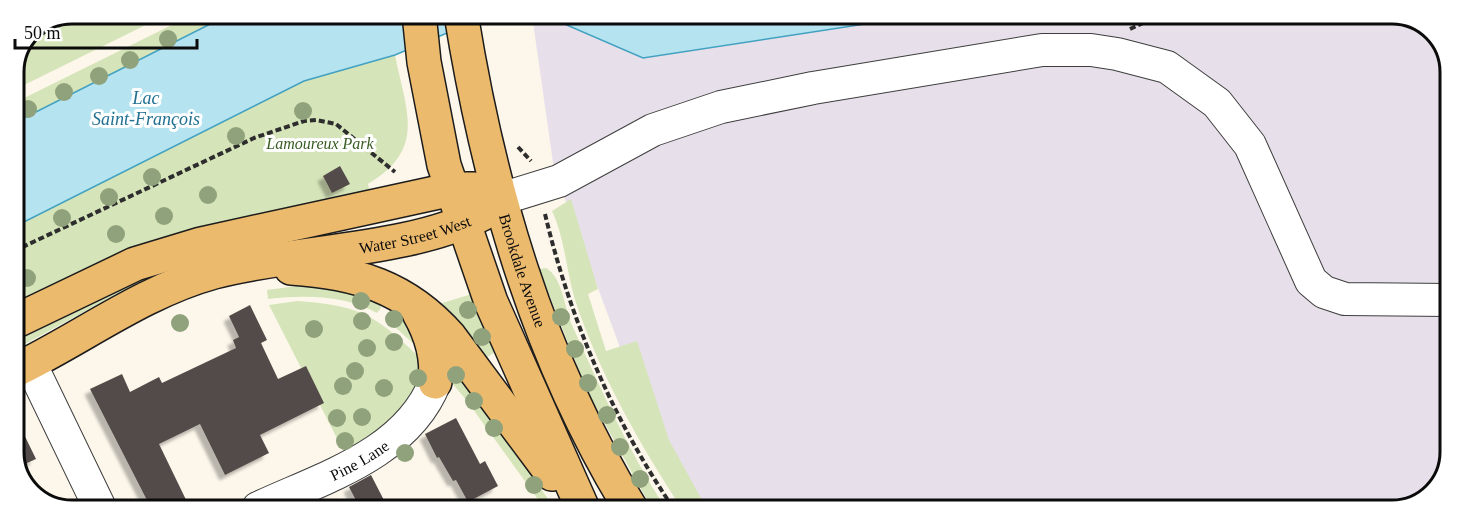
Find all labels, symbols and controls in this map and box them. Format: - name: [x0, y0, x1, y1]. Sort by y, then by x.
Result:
- scale bar: [15, 12, 196, 50]
- text: 50 m: [24, 23, 61, 43]
- water label: Lac Saint-François: [92, 88, 200, 129]
- park label: Lamoureux Park: [265, 135, 375, 152]
- street label: Water Street West: [358, 212, 474, 256]
- street label: Brookdale Avenue: [496, 212, 550, 329]
- street label: Pine Lane: [327, 437, 392, 483]

